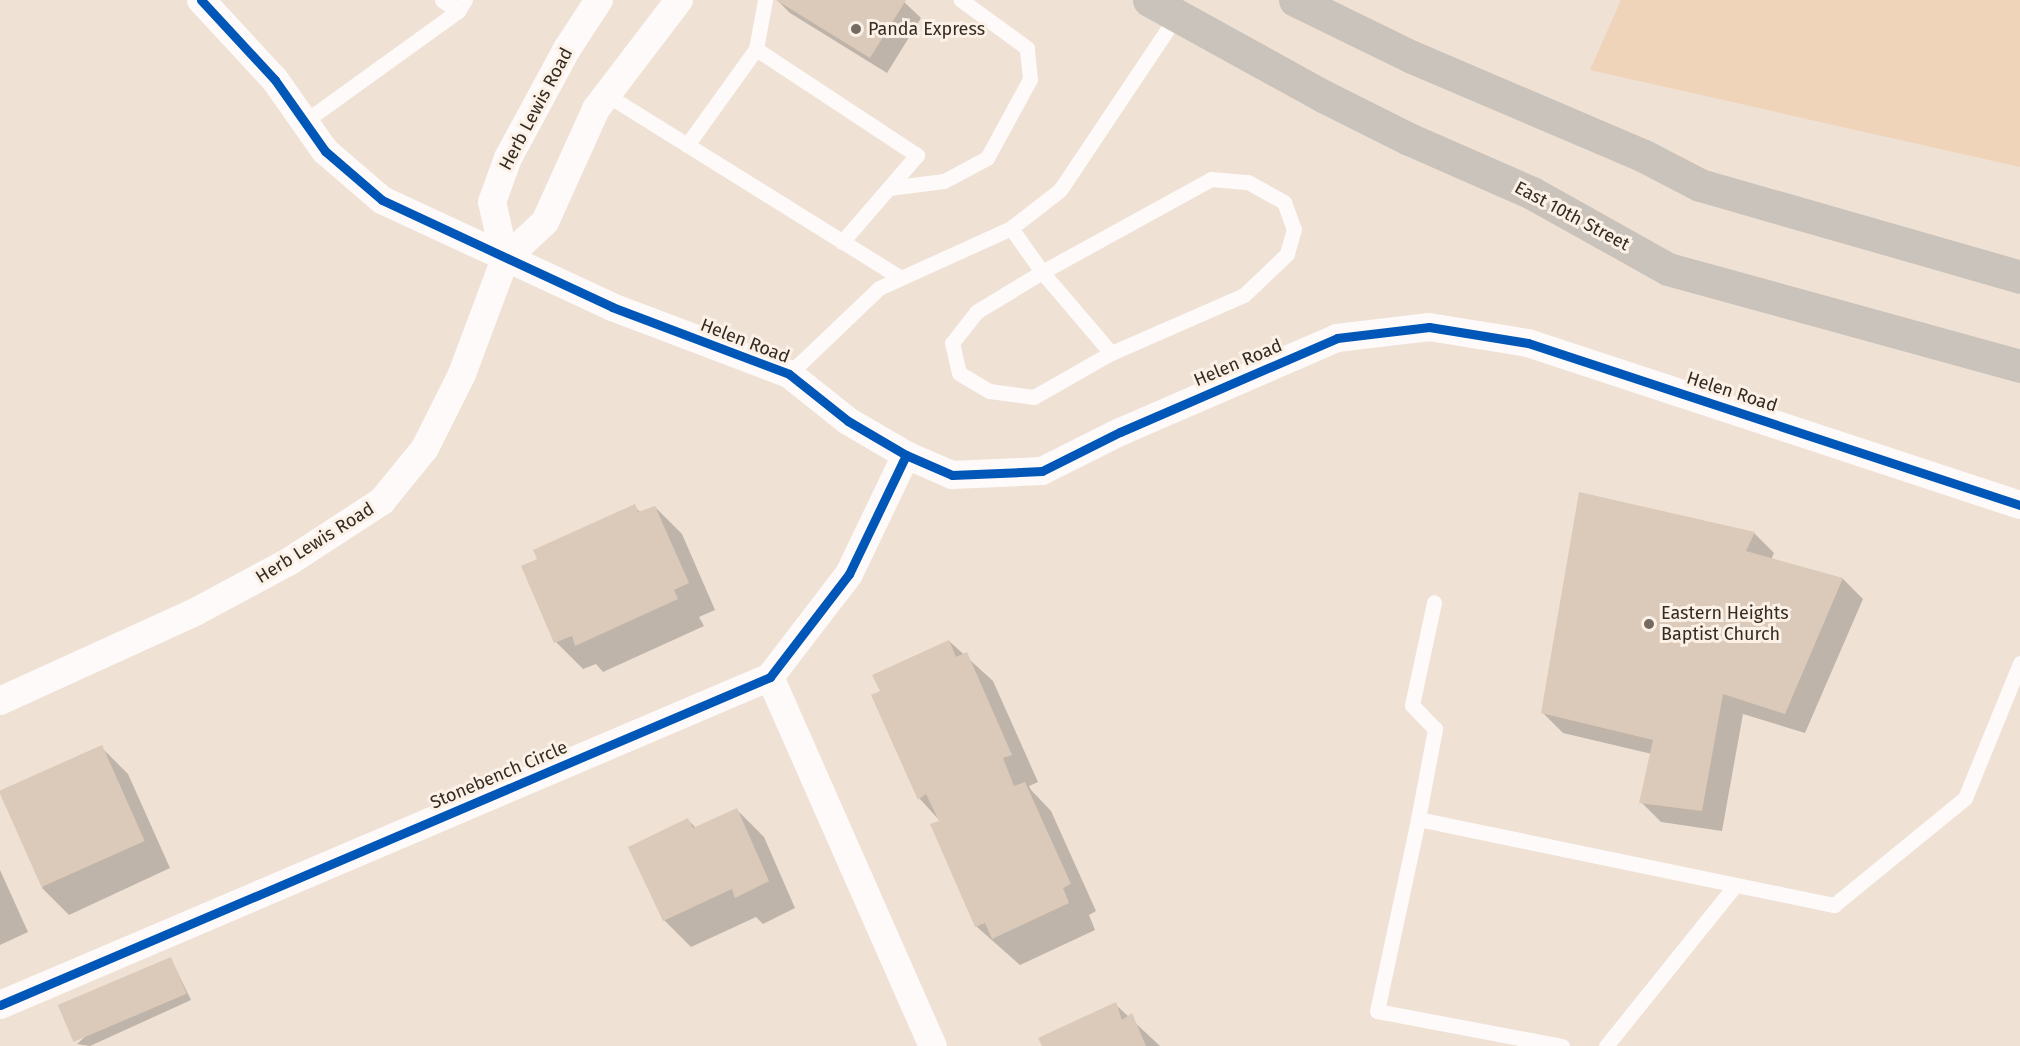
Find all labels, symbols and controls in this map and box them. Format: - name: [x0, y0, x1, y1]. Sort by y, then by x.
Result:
- place label: Panda Express: [868, 18, 985, 40]
- marker: Panda Express: [849, 22, 863, 36]
- street label: Herb Lewis Road: [495, 44, 577, 174]
- street label: East 10th Street: [1511, 177, 1633, 255]
- street label: Helen Road: [697, 314, 793, 368]
- street label: Helen Road: [1191, 335, 1285, 391]
- street label: Helen Road: [1684, 367, 1780, 417]
- street label: Herb Lewis Road: [252, 498, 378, 588]
- place label: Eastern Heights Baptist Church: [1661, 603, 1789, 646]
- marker: Eastern Heights Baptist Church: [1642, 617, 1656, 631]
- street label: Stonebench Circle: [427, 736, 571, 814]

